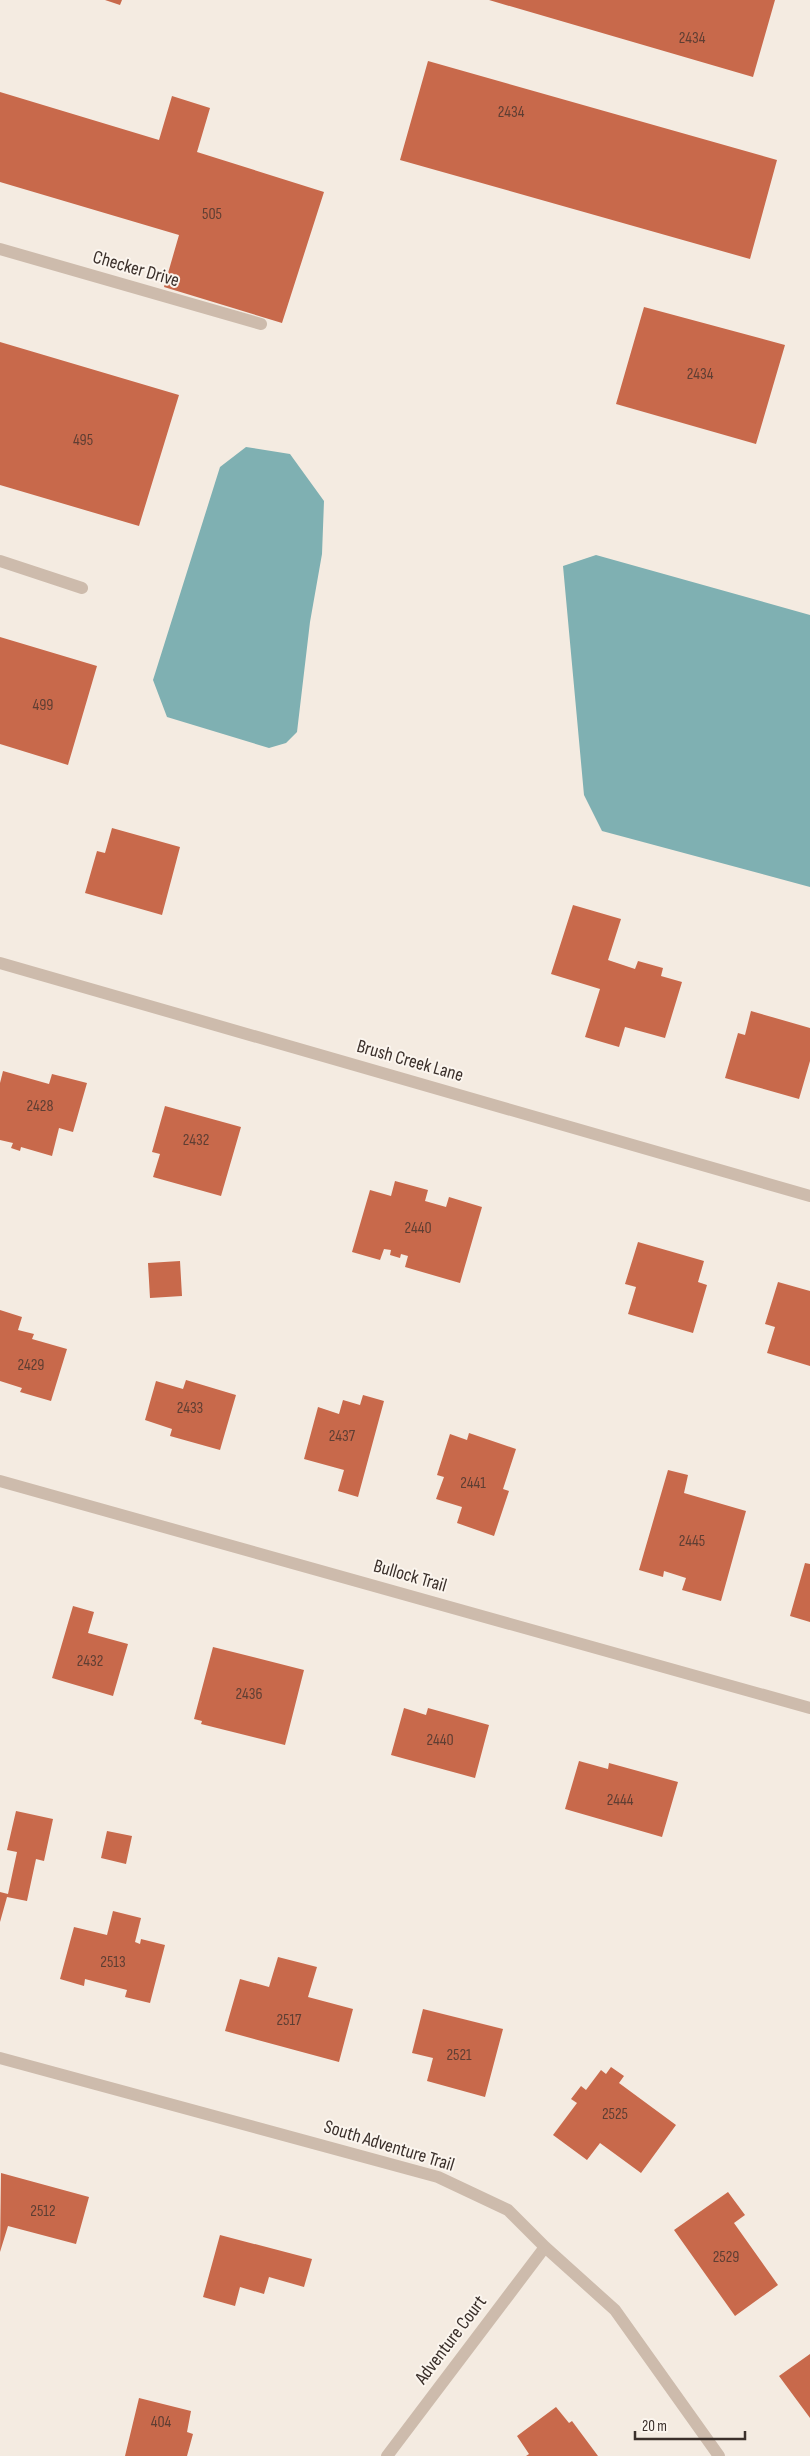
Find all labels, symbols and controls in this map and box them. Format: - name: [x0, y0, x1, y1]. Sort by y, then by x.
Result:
- house number: 2434: [679, 29, 706, 48]
- house number: 2434: [498, 103, 525, 122]
- house number: 505: [202, 205, 222, 224]
- street label: Checker Drive: [90, 246, 182, 292]
- house number: 2434: [687, 365, 714, 384]
- house number: 495: [73, 431, 93, 450]
- house number: 499: [33, 696, 53, 715]
- street label: Brush Creek Lane: [354, 1035, 466, 1087]
- house number: 2428: [27, 1097, 53, 1116]
- house number: 2432: [183, 1131, 209, 1150]
- house number: 2440: [404, 1219, 432, 1238]
- house number: 2429: [18, 1356, 44, 1375]
- house number: 2433: [177, 1399, 203, 1418]
- house number: 2437: [329, 1427, 356, 1446]
- house number: 2441: [460, 1474, 486, 1493]
- house number: 2445: [679, 1532, 705, 1551]
- street label: Bullock Trail: [371, 1555, 449, 1597]
- house number: 2432: [77, 1652, 103, 1671]
- house number: 2436: [236, 1685, 262, 1704]
- house number: 2440: [426, 1731, 454, 1750]
- house number: 2444: [607, 1791, 634, 1810]
- house number: 2513: [100, 1953, 126, 1972]
- house number: 2517: [277, 2011, 302, 2030]
- house number: 2521: [446, 2046, 472, 2065]
- house number: 2525: [602, 2105, 628, 2124]
- street label: South Adventure Trail: [321, 2115, 457, 2177]
- house number: 2512: [30, 2202, 56, 2221]
- house number: 2529: [713, 2248, 739, 2267]
- street label: Adventure Court: [410, 2291, 492, 2390]
- scale bar: [635, 2408, 745, 2440]
- house number: 404: [151, 2413, 172, 2432]
- text: 20 m: [642, 2417, 667, 2436]

